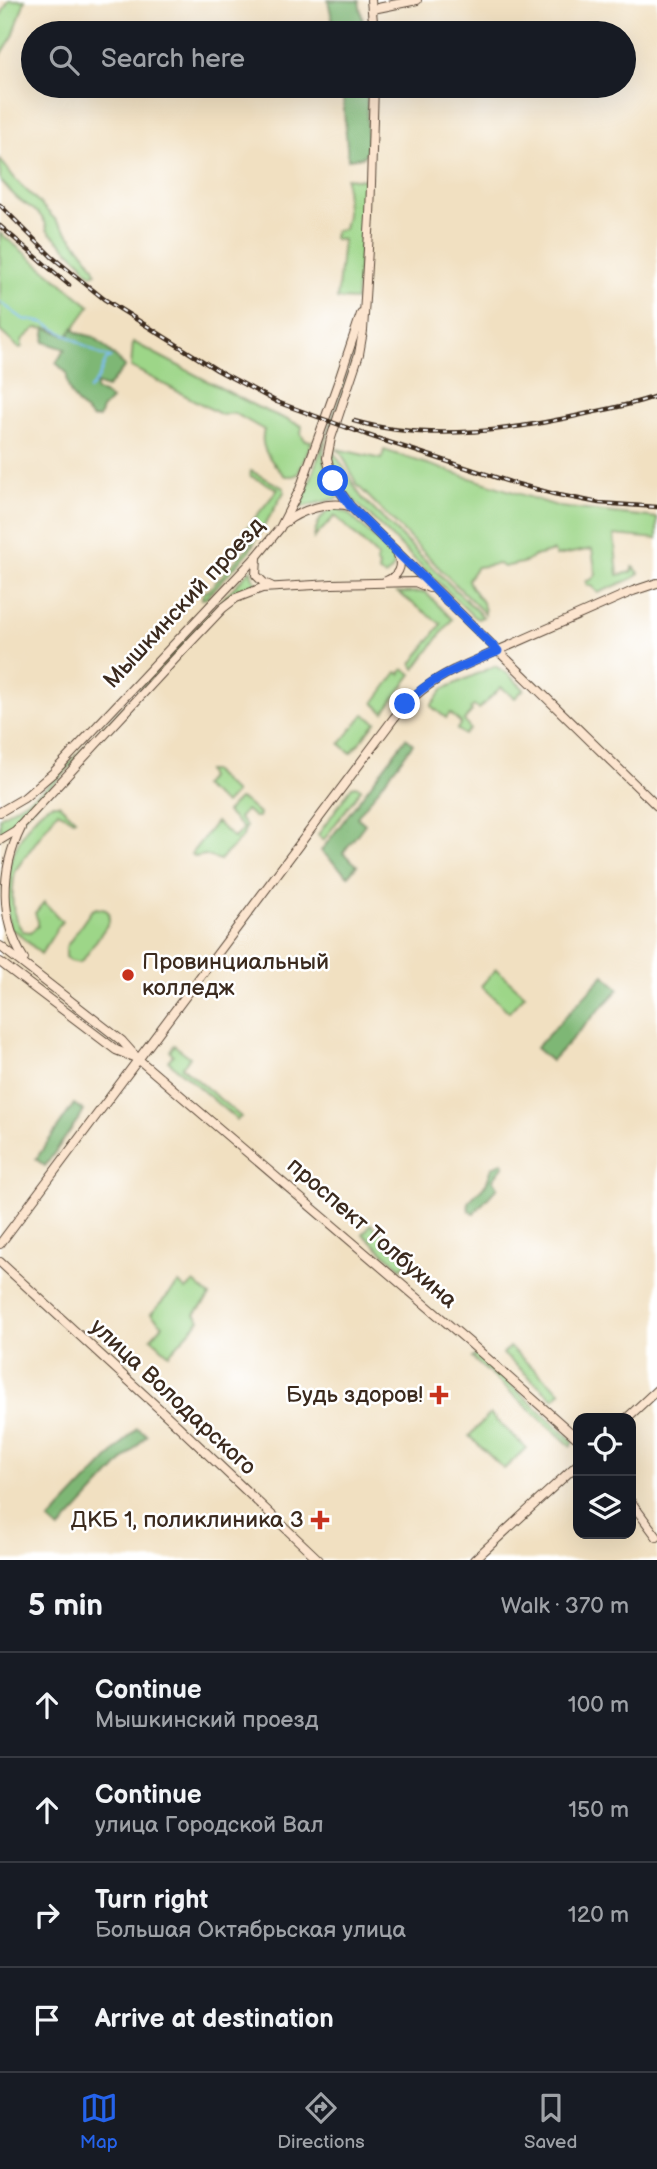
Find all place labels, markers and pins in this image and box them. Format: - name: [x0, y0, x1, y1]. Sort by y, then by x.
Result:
- place label: Провинциальный колледж: [142, 948, 329, 1002]
- marker: Провинциальный колледж: [120, 967, 136, 983]
- place label: Будь здоров!: [286, 1381, 423, 1409]
- marker: Будь здоров!: [429, 1385, 449, 1405]
- place label: ДКБ 1, поликлиника 3: [71, 1506, 304, 1534]
- marker: ДКБ 1, поликлиника 3: [310, 1510, 330, 1530]

